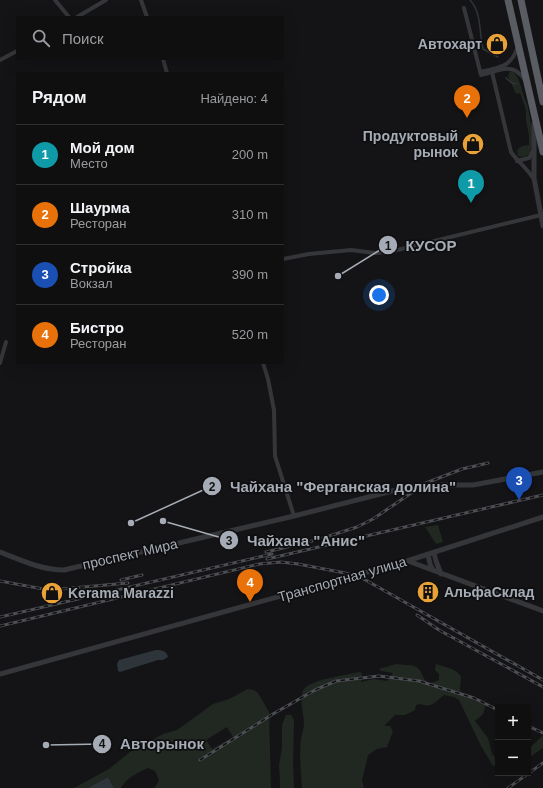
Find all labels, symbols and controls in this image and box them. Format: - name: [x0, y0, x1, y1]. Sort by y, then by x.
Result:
- search box: [16, 16, 284, 60]
- icon: search: [30, 27, 52, 49]
- text: Поиск: [62, 30, 104, 47]
- shop icon: Автохарт: [484, 31, 510, 57]
- place label: Автохарт: [418, 36, 482, 52]
- pin: 2: [454, 85, 480, 118]
- text: Рядом: [32, 88, 87, 107]
- text: Найдено: 4: [200, 91, 268, 106]
- place label: Продуктовый рынок: [363, 128, 459, 160]
- shop icon: Продуктовый рынок: [460, 131, 486, 157]
- text: Мой дом: [70, 139, 135, 156]
- text: 1: [41, 147, 49, 162]
- text: 200 m: [232, 147, 268, 162]
- text: Место: [70, 156, 108, 171]
- pin: 1: [458, 170, 484, 203]
- text: Шаурма: [70, 199, 130, 216]
- text: 2: [41, 207, 49, 222]
- text: 310 m: [232, 207, 268, 222]
- text: Ресторан: [70, 216, 127, 231]
- callout: КУСОР: [378, 232, 465, 259]
- text: КУСОР: [406, 237, 457, 254]
- text: 1: [385, 239, 392, 253]
- text: Стройка: [70, 259, 132, 276]
- text: 3: [41, 267, 49, 282]
- text: 390 m: [232, 267, 268, 282]
- text: Вокзал: [70, 276, 113, 291]
- your location: [369, 285, 389, 305]
- text: Бистро: [70, 319, 124, 336]
- text: 4: [41, 327, 49, 342]
- text: 520 m: [232, 327, 268, 342]
- text: Ресторан: [70, 336, 127, 351]
- pin: 3: [506, 467, 532, 500]
- callout: Чайхана "Ферганская долина": [202, 473, 464, 500]
- text: Чайхана "Ферганская долина": [230, 478, 456, 495]
- text: 2: [209, 480, 216, 494]
- callout: Чайхана "Анис": [219, 527, 373, 554]
- text: Чайхана "Анис": [247, 532, 365, 549]
- text: 3: [226, 534, 233, 548]
- street label: проспект Мира: [81, 535, 179, 573]
- street label: Транспортная улица: [276, 553, 408, 605]
- pin: 4: [237, 569, 263, 602]
- building icon: АльфаСклад: [415, 579, 441, 605]
- shop icon: Kerama Marazzi: [39, 580, 65, 606]
- place label: АльфаСклад: [444, 584, 535, 600]
- place label: Kerama Marazzi: [68, 585, 174, 601]
- map controls: [495, 704, 531, 776]
- button: +: [495, 704, 531, 740]
- callout: Авторынок: [92, 730, 212, 757]
- text: Авторынок: [120, 735, 204, 752]
- text: 4: [99, 737, 106, 751]
- button: −: [495, 740, 531, 776]

